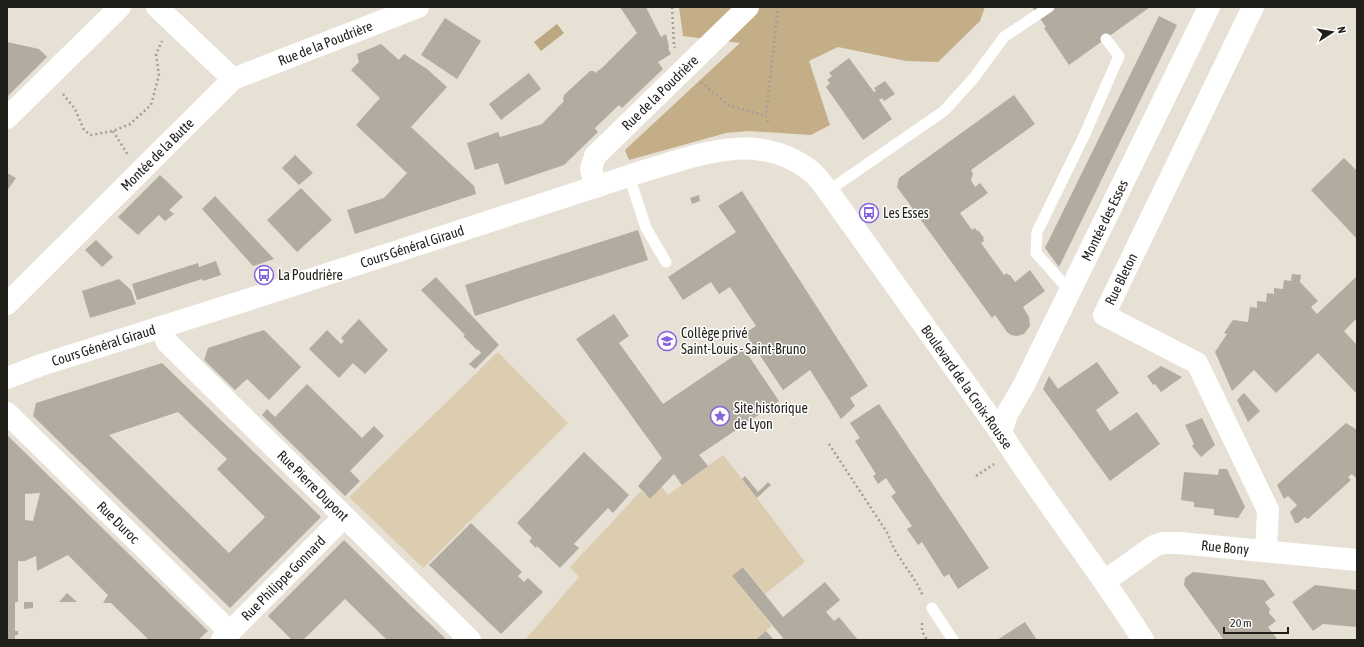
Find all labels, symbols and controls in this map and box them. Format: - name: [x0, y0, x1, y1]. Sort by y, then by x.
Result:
- north arrow: [1312, 12, 1352, 52]
- street label: Rue de la Poudrière: [276, 17, 375, 69]
- text: N: [1335, 25, 1348, 34]
- street label: Rue de la Poudrière: [619, 52, 701, 133]
- street label: Montée de la Butte: [118, 115, 197, 194]
- street label: Montée des Esses: [1078, 177, 1131, 263]
- bus stop icon: Les Esses: [858, 202, 880, 224]
- place label: Les Esses: [883, 205, 929, 221]
- street label: Cours Général Giraud: [358, 222, 466, 271]
- street label: Rue Bleton: [1102, 250, 1140, 308]
- bus stop icon: La Poudrière: [253, 264, 275, 286]
- place label: La Poudrière: [278, 267, 343, 283]
- street label: Cours Général Giraud: [50, 321, 157, 369]
- street label: Boulevard de la Croix-Rousse: [918, 322, 1016, 452]
- place label: Collège privé Saint-Louis - Saint-Bruno: [681, 325, 806, 357]
- school or university icon: Collège privé Saint-Louis - Saint-Bruno: [656, 330, 678, 352]
- place label: Site historique de Lyon: [734, 400, 808, 432]
- place icon: Site historique de Lyon: [709, 405, 731, 427]
- street label: Rue Pierre Dupont: [274, 447, 352, 524]
- street label: Rue Duroc: [94, 498, 143, 547]
- street label: Rue Philippe Gonnard: [238, 533, 329, 624]
- street label: Rue Bony: [1201, 537, 1250, 558]
- scale bar: [1224, 609, 1288, 635]
- text: 20 m: [1230, 616, 1252, 630]

